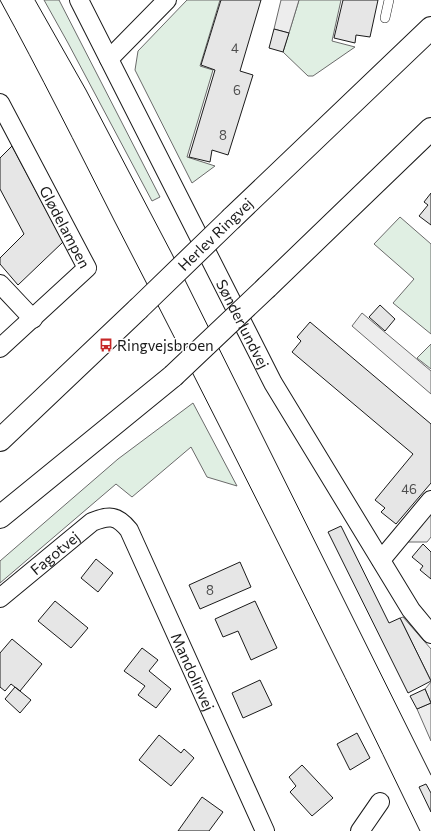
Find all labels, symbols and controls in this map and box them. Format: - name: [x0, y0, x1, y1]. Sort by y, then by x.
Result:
- house number: 4: [231, 40, 239, 56]
- house number: 6: [233, 82, 241, 98]
- house number: 8: [219, 127, 227, 143]
- street label: Glødelampen: [36, 183, 94, 271]
- street label: Herlev Ringvej: [174, 194, 256, 274]
- street label: Sønderlundvej: [213, 276, 273, 371]
- place label: Ringvejsbroen: [117, 336, 214, 354]
- bus stop icon: Ringvejsbroen: [98, 337, 114, 353]
- house number: 46: [401, 481, 417, 497]
- street label: Fagotvej: [27, 527, 83, 578]
- house number: 8: [206, 582, 214, 598]
- street label: Mandolinvej: [168, 630, 218, 714]

